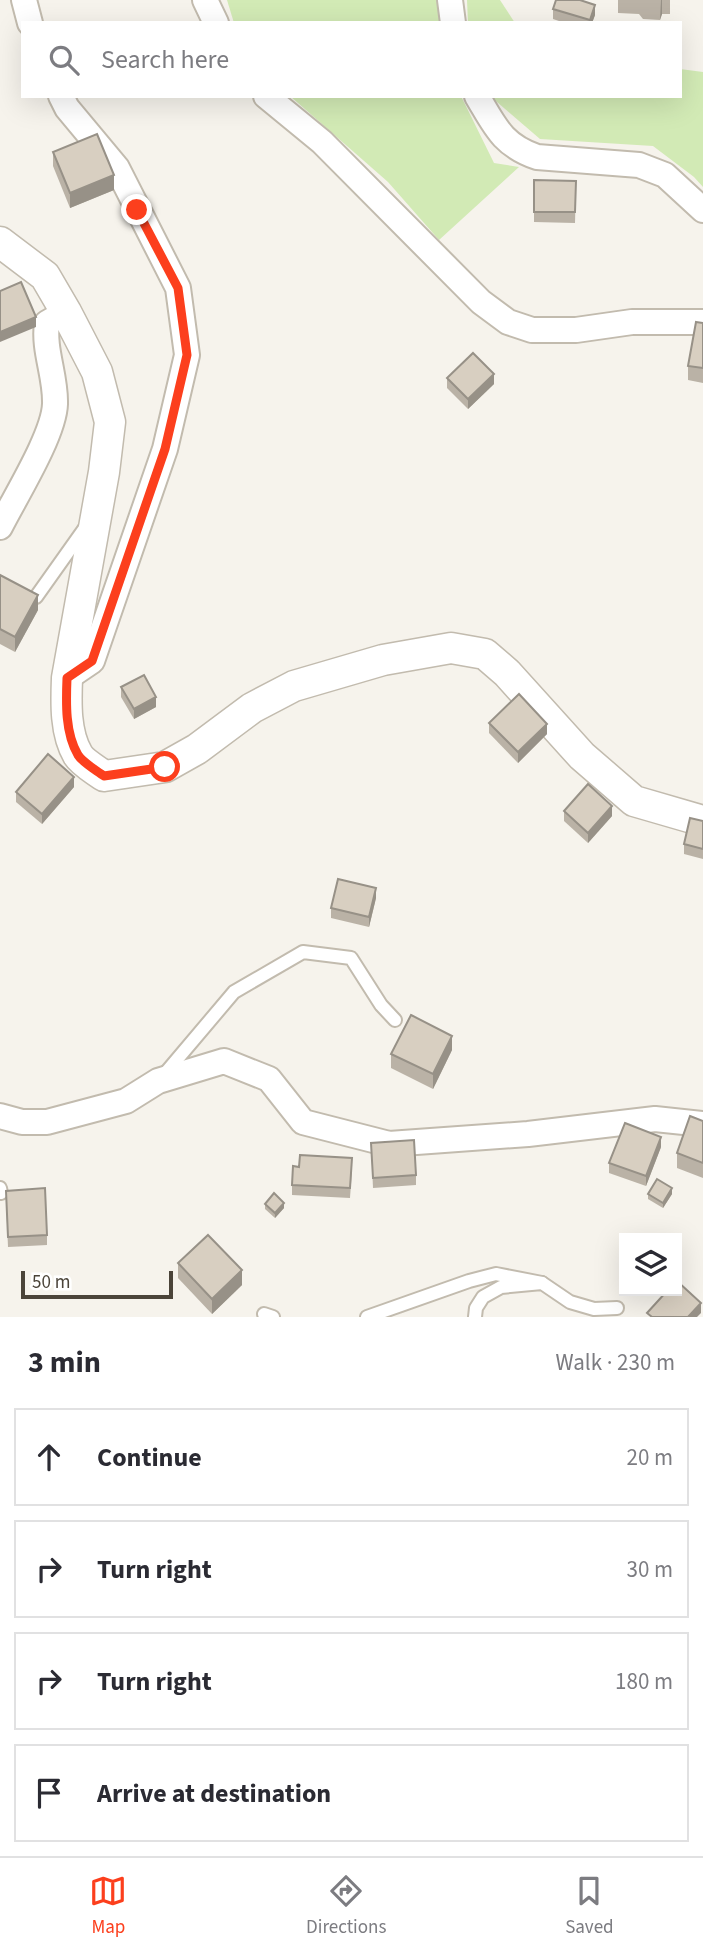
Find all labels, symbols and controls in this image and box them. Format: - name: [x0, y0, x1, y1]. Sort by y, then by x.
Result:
- search box: [21, 21, 682, 98]
- icon: search: [45, 41, 83, 79]
- text: Search here: [101, 41, 229, 78]
- route end: [121, 194, 152, 225]
- route start: [149, 751, 180, 782]
- map controls: [619, 1233, 682, 1296]
- button: layers: [619, 1233, 682, 1296]
- scale bar: [21, 1268, 173, 1300]
- text: 50 m: [32, 1269, 70, 1296]
- text: 3 min: [28, 1341, 101, 1384]
- text: Walk · 230 m: [556, 1346, 675, 1379]
- icon: ahead: [30, 1438, 68, 1476]
- text: Continue: [97, 1439, 202, 1476]
- text: 20 m: [626, 1441, 673, 1474]
- icon: right: [30, 1550, 68, 1588]
- text: Turn right: [97, 1551, 212, 1588]
- text: 30 m: [626, 1553, 673, 1586]
- icon: right: [30, 1662, 68, 1700]
- text: Turn right: [97, 1663, 212, 1700]
- text: 180 m: [615, 1665, 673, 1698]
- icon: arrive: [30, 1774, 68, 1812]
- text: Arrive at destination: [97, 1775, 331, 1812]
- tab: Map: [89, 1872, 127, 1941]
- tab: Directions: [306, 1872, 386, 1941]
- tab: Saved: [565, 1872, 614, 1941]

